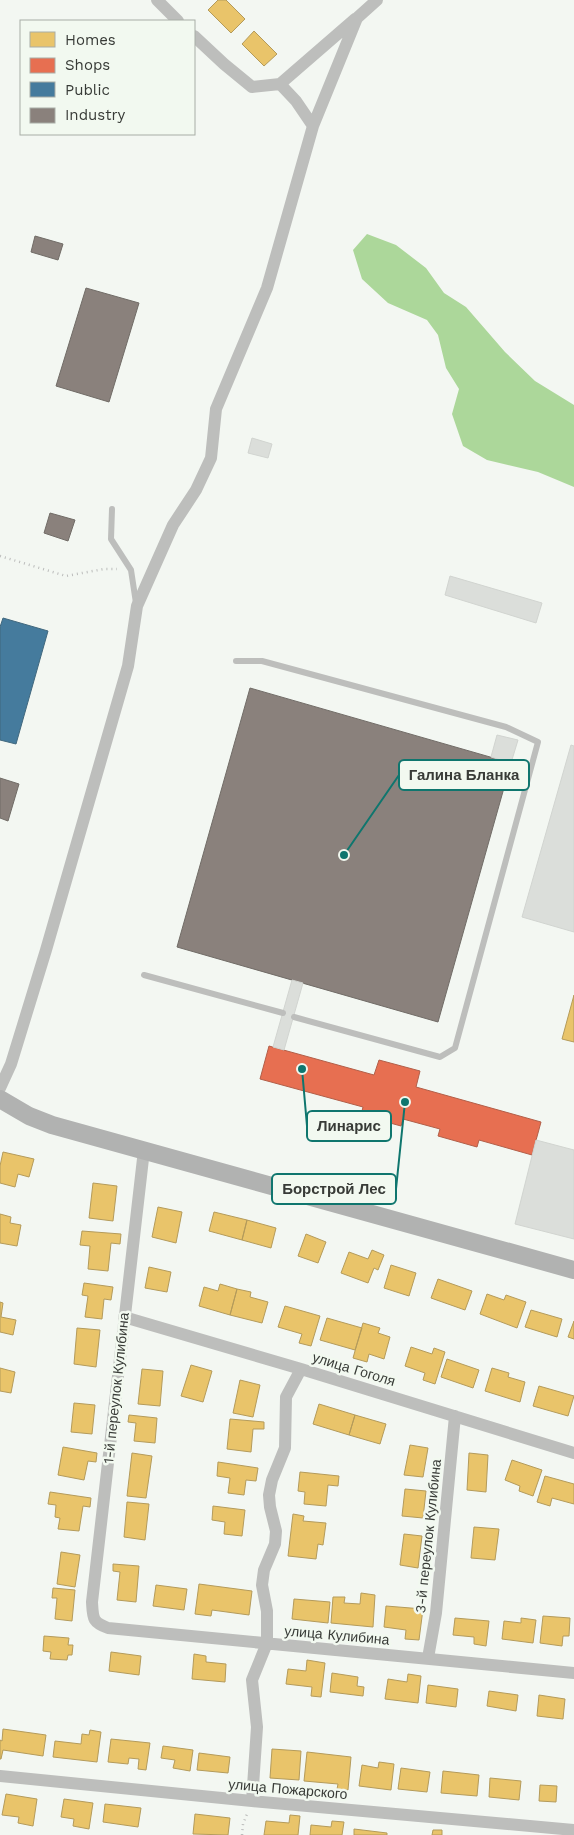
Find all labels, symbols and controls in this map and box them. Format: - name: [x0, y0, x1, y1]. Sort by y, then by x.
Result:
- legend: [20, 20, 195, 135]
- text: Homes: [65, 31, 116, 49]
- text: Shops: [65, 56, 110, 74]
- text: Public: [65, 81, 110, 99]
- text: Industry: [65, 106, 126, 124]
- callout: Галина Бланка: [399, 760, 529, 790]
- text: Галина Бланка: [409, 766, 520, 784]
- callout: Линарис: [307, 1111, 391, 1141]
- text: Линарис: [317, 1117, 381, 1135]
- callout: Борстрой Лес: [272, 1174, 396, 1204]
- text: Борстрой Лес: [282, 1180, 386, 1198]
- street label: 1-й переулок Кулибина: [100, 1311, 132, 1464]
- street label: улица Гоголя: [311, 1349, 397, 1389]
- street label: 3-й переулок Кулибина: [412, 1458, 444, 1614]
- street label: улица Кулибина: [284, 1622, 390, 1648]
- street label: улица Пожарского: [228, 1776, 348, 1802]

